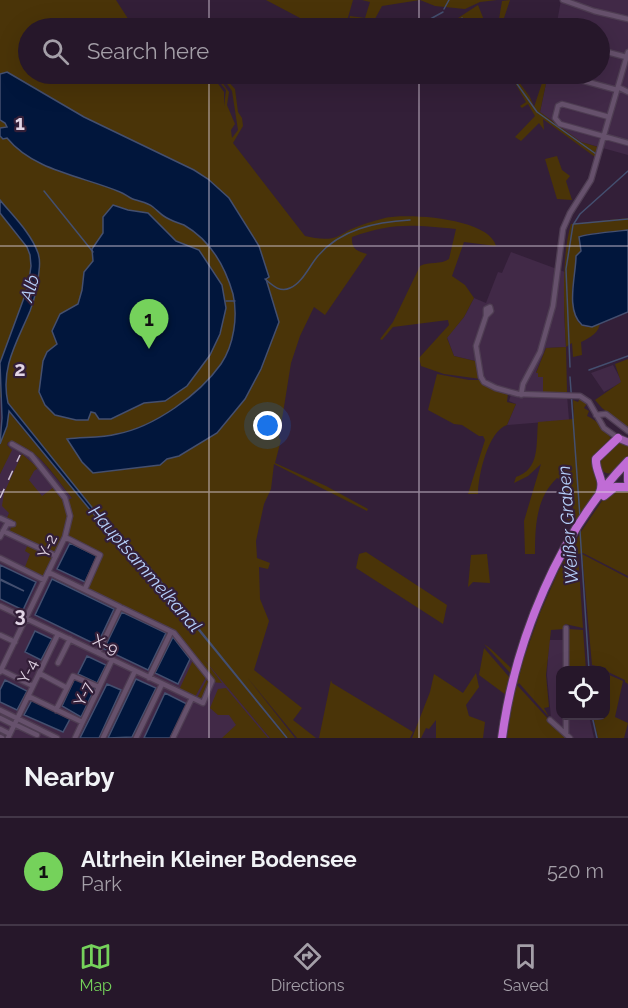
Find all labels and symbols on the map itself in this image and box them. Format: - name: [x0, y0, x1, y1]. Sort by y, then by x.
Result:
- text: 1: [15, 111, 25, 135]
- water label: Alb: [15, 272, 43, 305]
- pin: 1: [130, 300, 168, 349]
- text: 2: [14, 357, 26, 381]
- your location: [253, 411, 282, 440]
- water label: Weißer Graben: [553, 465, 582, 585]
- water label: Hauptsammelkanal: [85, 501, 206, 636]
- street label: Y-2: [34, 531, 61, 561]
- text: 3: [14, 603, 26, 627]
- street label: X-9: [90, 630, 122, 659]
- street label: Y-4: [14, 656, 42, 686]
- street label: Y-7: [70, 679, 97, 709]

